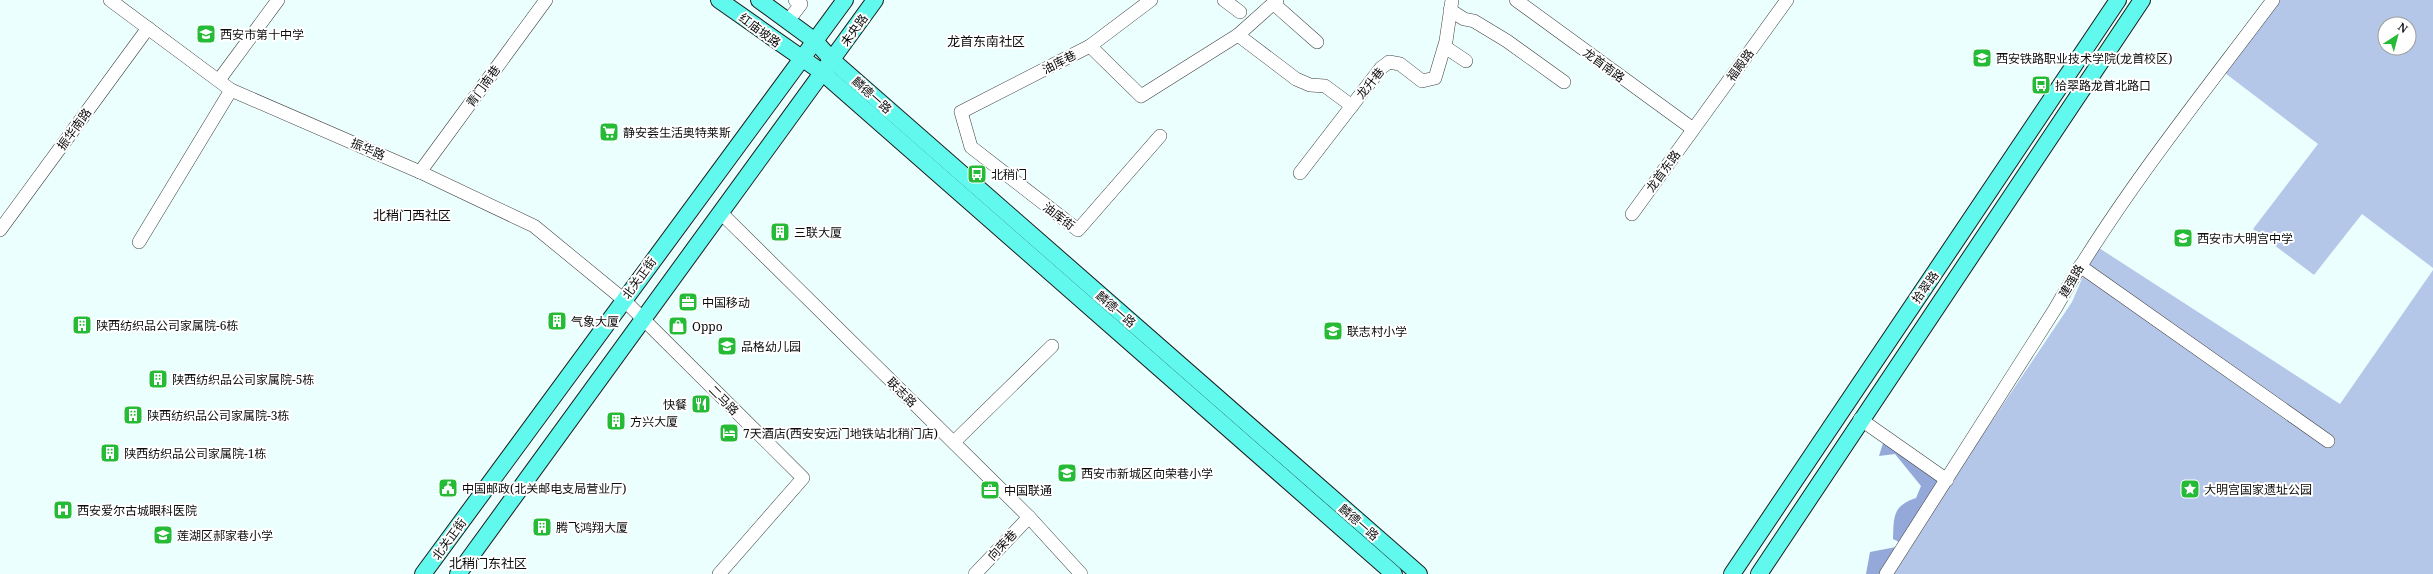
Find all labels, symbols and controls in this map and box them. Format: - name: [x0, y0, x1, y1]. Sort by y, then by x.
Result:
- street label: 红庙坡路: [736, 9, 784, 51]
- street label: 未央路: [837, 10, 871, 50]
- north arrow: [2377, 16, 2417, 56]
- text: N: [2395, 19, 2411, 36]
- school or university icon: 西安市第十中学: [195, 23, 217, 45]
- place label: 西安市第十中学: [220, 26, 304, 43]
- district label: 龙首东南社区: [947, 32, 1025, 50]
- street label: 龙首南路: [1580, 44, 1628, 86]
- street label: 福殿路: [1723, 45, 1757, 85]
- street label: 油库巷: [1039, 46, 1079, 78]
- school or university icon: 西安铁路职业技术学院(龙首校区): [1971, 47, 1993, 69]
- place label: 西安铁路职业技术学院(龙首校区): [1996, 50, 2172, 67]
- street label: 青门南巷: [462, 62, 504, 110]
- street label: 龙升巷: [1352, 64, 1388, 102]
- street label: 麟德一路: [848, 73, 896, 117]
- bus stop icon: 拾翠路龙首北路口: [2030, 74, 2052, 96]
- place label: 拾翠路龙首北路口: [2055, 77, 2151, 94]
- street label: 振华南路: [53, 105, 95, 153]
- supermarket icon: 静安荟生活奥特莱斯: [598, 121, 620, 143]
- place label: 静安荟生活奥特莱斯: [623, 124, 731, 141]
- street label: 振华路: [348, 134, 388, 164]
- street label: 龙首东路: [1642, 147, 1684, 195]
- bus stop icon: 北稍门: [966, 163, 988, 185]
- place label: 北稍门: [991, 166, 1027, 183]
- street label: 油库街: [1040, 198, 1078, 234]
- district label: 北稍门西社区: [373, 206, 451, 224]
- building icon: 三联大厦: [769, 221, 791, 243]
- place label: 三联大厦: [794, 224, 842, 241]
- school or university icon: 西安市大明宫中学: [2172, 227, 2194, 249]
- place label: 西安市大明宫中学: [2197, 230, 2293, 247]
- street label: 北关正街: [618, 254, 660, 302]
- street label: 建强路: [2055, 261, 2087, 301]
- street label: 拾翠路: [1908, 267, 1942, 307]
- street label: 麟德一路: [1092, 287, 1140, 331]
- office icon: 中国移动: [677, 291, 699, 313]
- place label: 中国移动: [702, 294, 750, 311]
- building icon: 气象大厦: [546, 310, 568, 332]
- place label: 气象大厦: [571, 313, 619, 330]
- building icon: 陕西纺织品公司家属院-6栋: [71, 314, 93, 336]
- shop icon: Oppo: [667, 315, 689, 337]
- place label: 陕西纺织品公司家属院-6栋: [96, 317, 238, 334]
- place label: Oppo: [692, 318, 723, 335]
- school or university icon: 联志村小学: [1322, 320, 1344, 342]
- place label: 联志村小学: [1347, 323, 1407, 340]
- school or university icon: 品格幼儿园: [716, 335, 738, 357]
- place label: 品格幼儿园: [741, 338, 801, 355]
- building icon: 陕西纺织品公司家属院-5栋: [147, 368, 169, 390]
- place label: 陕西纺织品公司家属院-5栋: [172, 371, 314, 388]
- street label: 联志路: [883, 373, 921, 411]
- street label: 二马路: [705, 381, 743, 419]
- restaurant icon: 快餐: [690, 393, 712, 415]
- place label: 快餐: [663, 396, 687, 413]
- building icon: 陕西纺织品公司家属院-3栋: [122, 404, 144, 426]
- place label: 陕西纺织品公司家属院-3栋: [147, 407, 289, 424]
- building icon: 方兴大厦: [605, 410, 627, 432]
- place label: 方兴大厦: [630, 413, 678, 430]
- hotel icon: 7天酒店(西安安远门地铁站北稍门店): [718, 422, 740, 444]
- place label: 7天酒店(西安安远门地铁站北稍门店): [743, 425, 938, 442]
- building icon: 陕西纺织品公司家属院-1栋: [99, 442, 121, 464]
- place label: 陕西纺织品公司家属院-1栋: [124, 445, 266, 462]
- school or university icon: 西安市新城区向荣巷小学: [1056, 462, 1078, 484]
- place label: 西安市新城区向荣巷小学: [1081, 465, 1213, 482]
- public building icon: 中国邮政(北关邮电支局营业厅): [437, 477, 459, 499]
- place icon: 大明宫国家遗址公园: [2179, 478, 2201, 500]
- office icon: 中国联通: [979, 479, 1001, 501]
- place label: 中国邮政(北关邮电支局营业厅): [462, 480, 626, 497]
- place label: 大明宫国家遗址公园: [2204, 481, 2312, 498]
- place label: 中国联通: [1004, 482, 1052, 499]
- hospital icon: 西安爱尔古城眼科医院: [52, 499, 74, 521]
- street label: 麟德一路: [1335, 500, 1383, 544]
- place label: 西安爱尔古城眼科医院: [77, 502, 197, 519]
- street label: 北关正街: [428, 515, 470, 563]
- building icon: 腾飞鸿翔大厦: [531, 516, 553, 538]
- place label: 腾飞鸿翔大厦: [556, 519, 628, 536]
- school or university icon: 莲湖区郝家巷小学: [152, 524, 174, 546]
- street label: 向荣巷: [984, 526, 1020, 564]
- place label: 莲湖区郝家巷小学: [177, 527, 273, 544]
- district label: 北稍门东社区: [449, 554, 527, 572]

